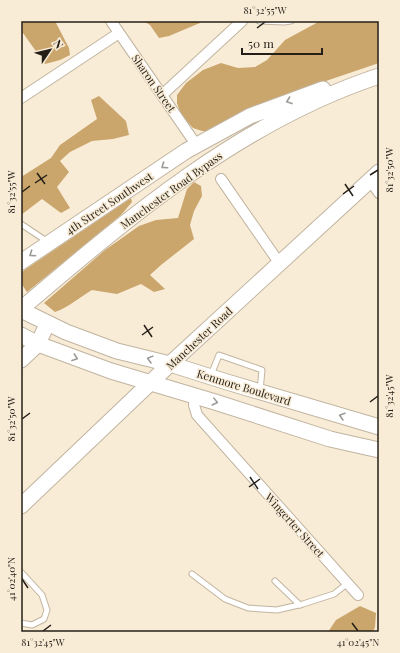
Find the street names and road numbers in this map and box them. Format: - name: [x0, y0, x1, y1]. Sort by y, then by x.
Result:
- street label: Sharon Street: [129, 51, 180, 115]
- street label: Manchester Road Bypass: [117, 148, 225, 232]
- street label: 4th Street Southwest: [63, 168, 156, 238]
- street label: Manchester Road: [163, 303, 236, 373]
- street label: Kenmore Boulevard: [195, 366, 294, 409]
- street label: Wingerter Street: [261, 489, 328, 561]

